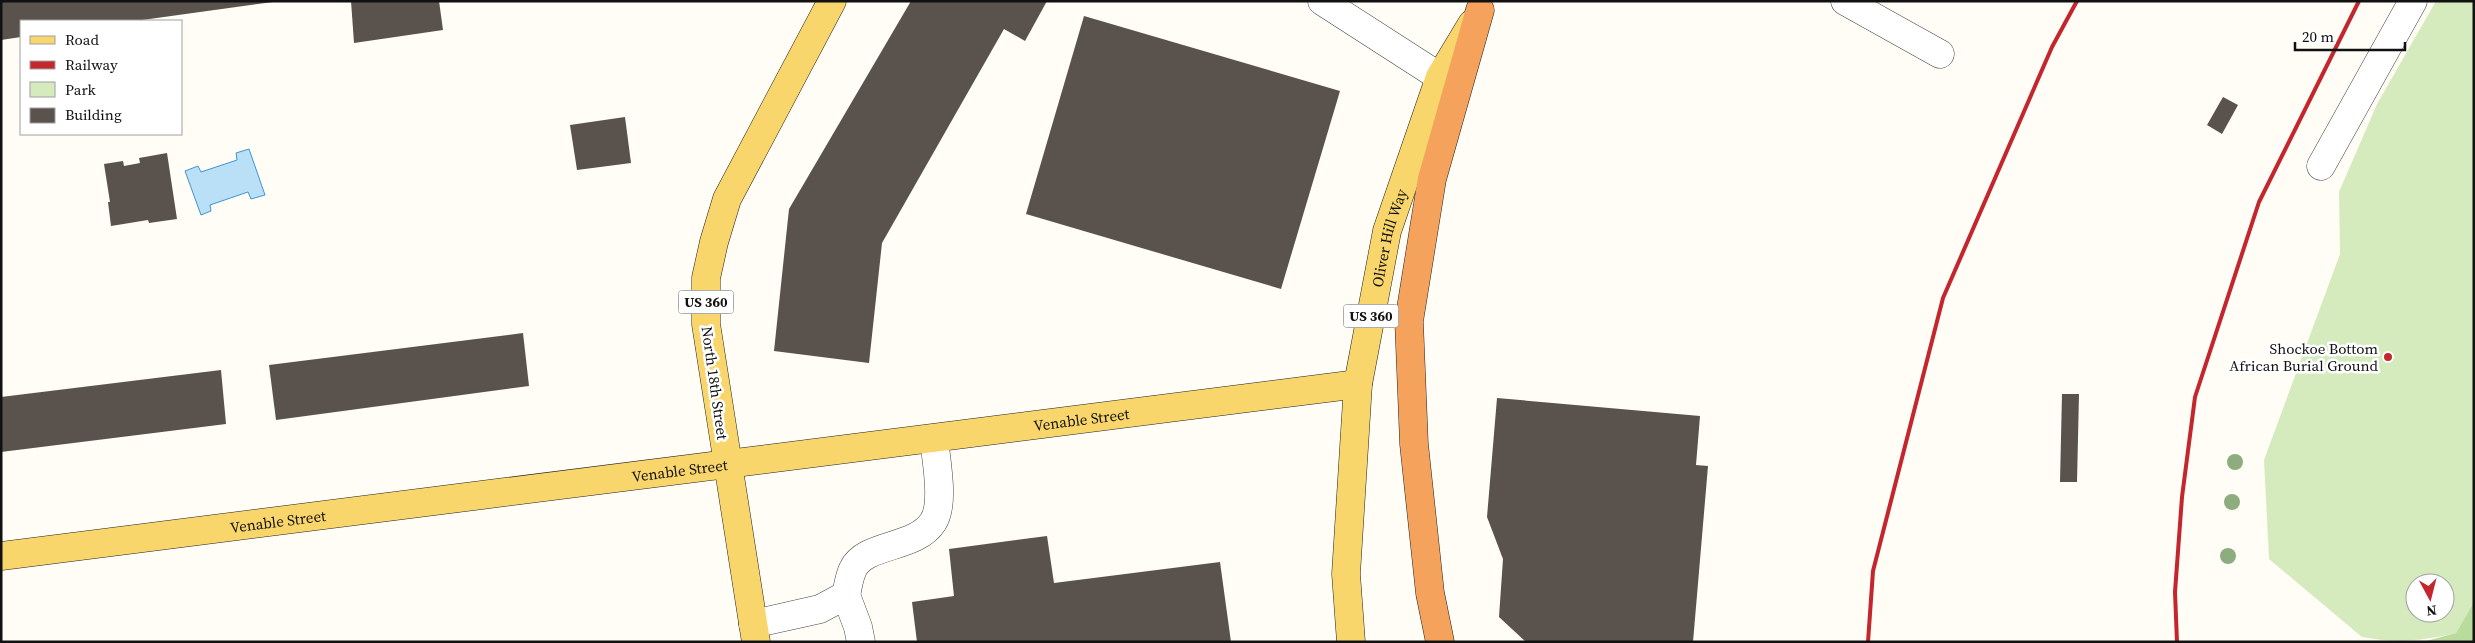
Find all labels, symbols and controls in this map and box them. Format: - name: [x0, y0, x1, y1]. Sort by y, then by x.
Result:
- legend: [20, 20, 182, 135]
- scale bar: [2295, 20, 2405, 52]
- text: 20 m: [2302, 26, 2334, 47]
- text: Road: [65, 29, 99, 50]
- text: Railway: [65, 54, 118, 75]
- text: Park: [65, 79, 97, 100]
- text: Building: [65, 104, 122, 125]
- street label: Oliver Hill Way: [1366, 185, 1411, 289]
- road number: US 360: [678, 290, 734, 314]
- road number: US 360: [1344, 304, 1398, 328]
- street label: North 18th Street: [697, 325, 733, 441]
- place label: Shockoe Bottom African Burial Ground: [2229, 338, 2378, 376]
- marker: Shockoe Bottom African Burial Ground: [2382, 351, 2394, 363]
- street label: Venable Street: [1032, 403, 1131, 436]
- street label: Venable Street: [630, 453, 729, 486]
- street label: Venable Street: [229, 504, 327, 537]
- north arrow: [2405, 573, 2455, 623]
- text: N: [2425, 600, 2438, 621]

